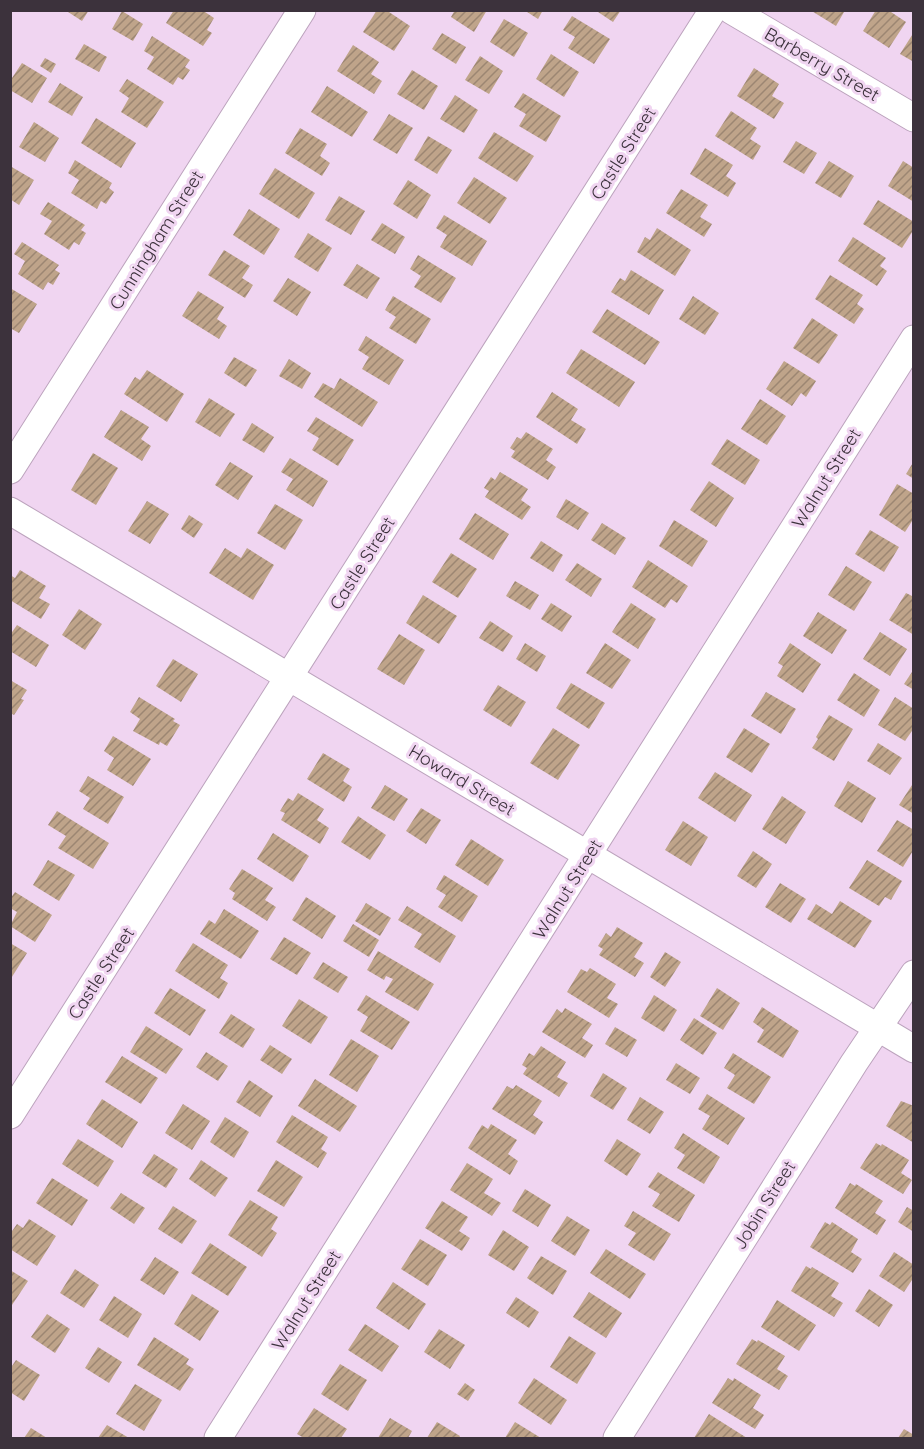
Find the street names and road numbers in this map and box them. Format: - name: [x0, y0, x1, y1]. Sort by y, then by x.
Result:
- street label: Barberry Street: [760, 22, 884, 106]
- street label: Castle Street: [585, 102, 661, 204]
- street label: Cunningham Street: [104, 166, 208, 314]
- street label: Walnut Street: [786, 424, 866, 532]
- street label: Castle Street: [324, 512, 400, 614]
- street label: Howard Street: [405, 739, 519, 821]
- street label: Walnut Street: [527, 835, 607, 943]
- street label: Castle Street: [63, 923, 139, 1023]
- street label: Jobin Street: [728, 1156, 800, 1254]
- street label: Walnut Street: [266, 1246, 346, 1354]

